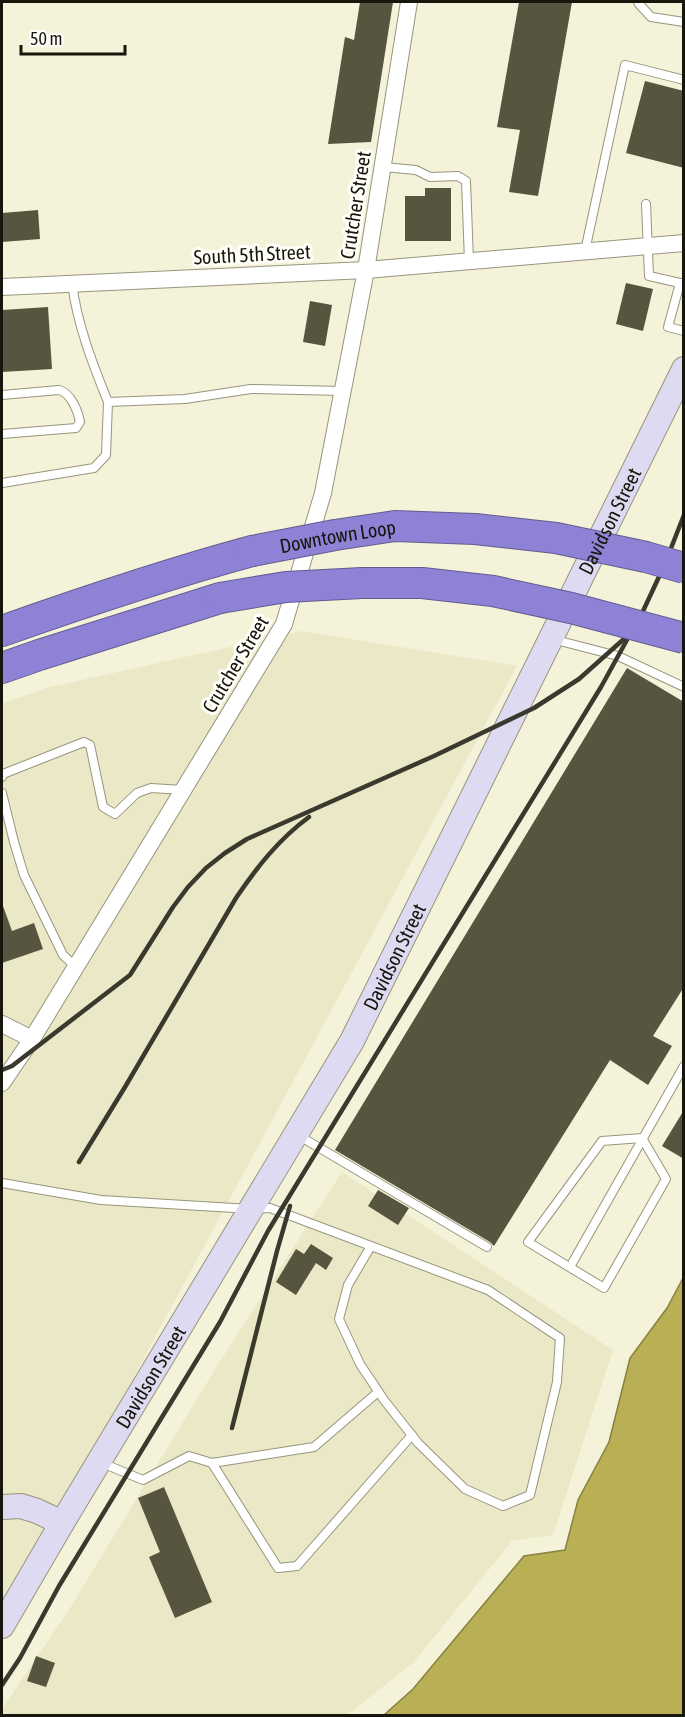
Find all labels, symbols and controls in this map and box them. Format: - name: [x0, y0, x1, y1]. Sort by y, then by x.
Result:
- scale bar: [21, 18, 124, 56]
- text: 50 m: [30, 28, 62, 49]
- street label: Crutcher Street: [335, 149, 375, 261]
- street label: South 5th Street: [193, 239, 311, 269]
- street label: Davidson Street: [573, 464, 645, 578]
- street label: Downtown Loop: [278, 515, 397, 557]
- street label: Crutcher Street: [197, 611, 273, 717]
- street label: Davidson Street: [358, 899, 430, 1013]
- street label: Davidson Street: [110, 1321, 190, 1432]

